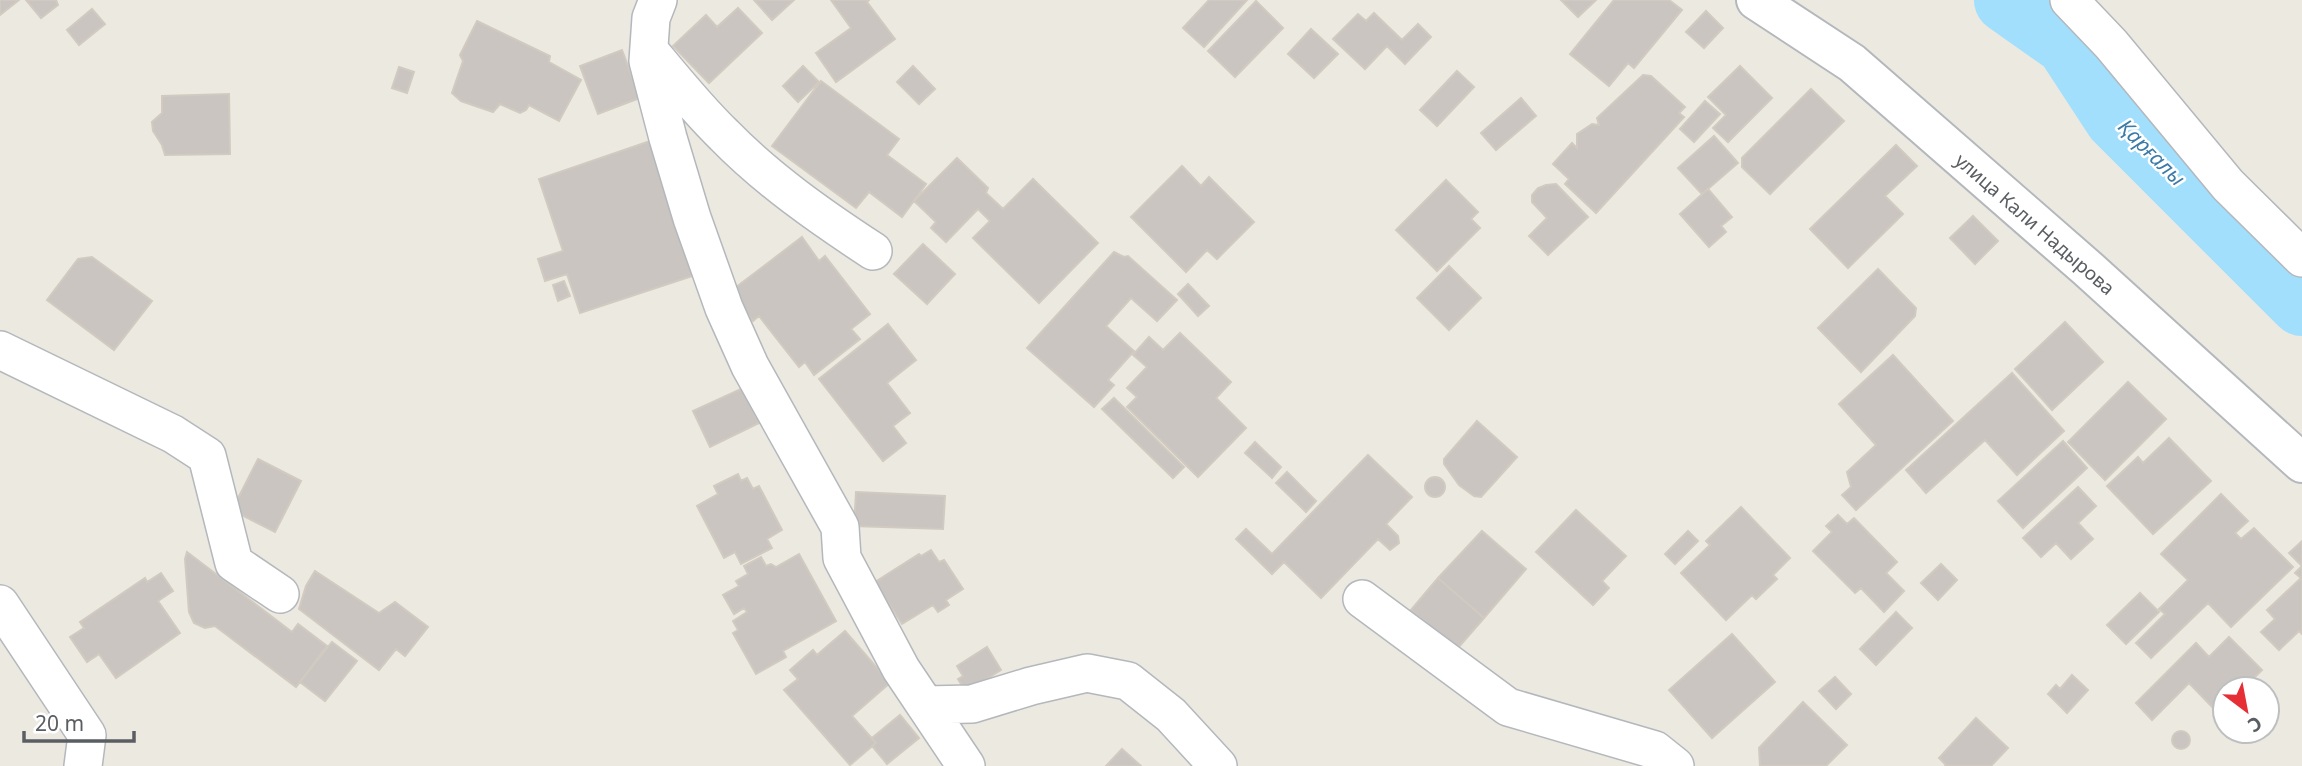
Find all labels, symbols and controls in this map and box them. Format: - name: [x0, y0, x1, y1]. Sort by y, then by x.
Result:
- water label: Қарғалы: [2112, 112, 2192, 192]
- street label: улица Кали Надырова: [1950, 147, 2120, 301]
- north arrow: [2211, 675, 2281, 745]
- scale bar: [24, 700, 135, 744]
- text: 20 m: [35, 709, 84, 737]
- text: С: [2243, 710, 2267, 739]

